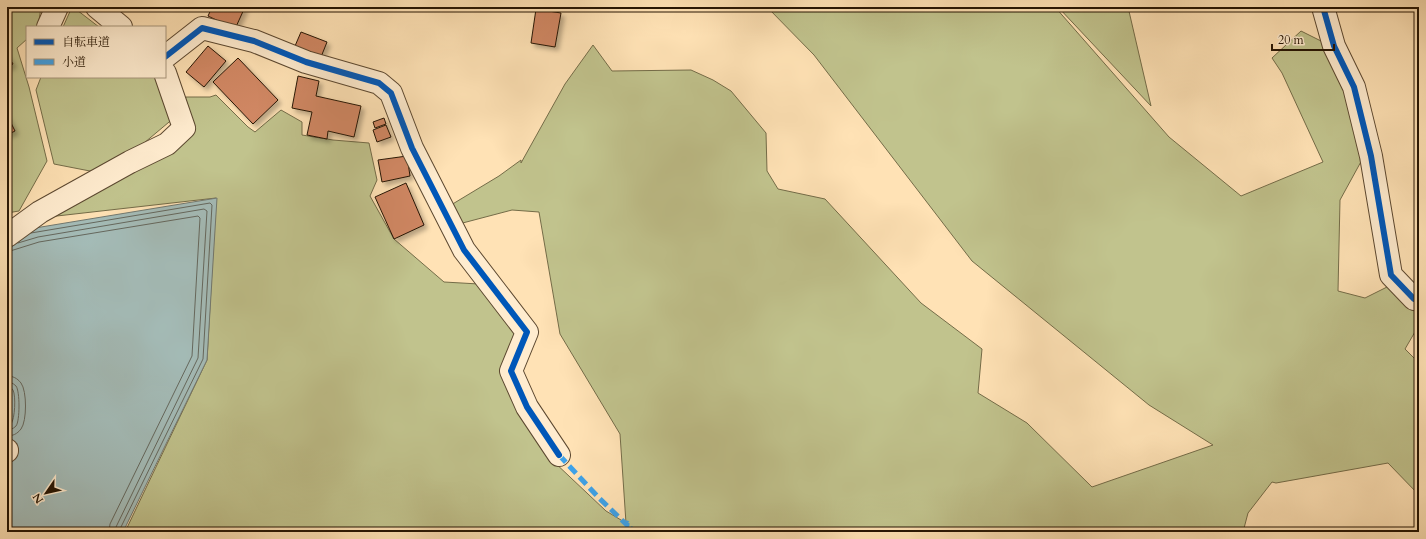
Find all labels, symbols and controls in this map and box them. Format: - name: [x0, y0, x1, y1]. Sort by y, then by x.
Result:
- legend: [26, 26, 166, 78]
- scale bar: [1272, 26, 1334, 52]
- text: 20 m: [1278, 32, 1305, 48]
- text: 自転車道: [62, 34, 110, 50]
- text: 小道: [62, 54, 86, 70]
- north arrow: [26, 473, 66, 513]
- text: N: [29, 490, 47, 506]

